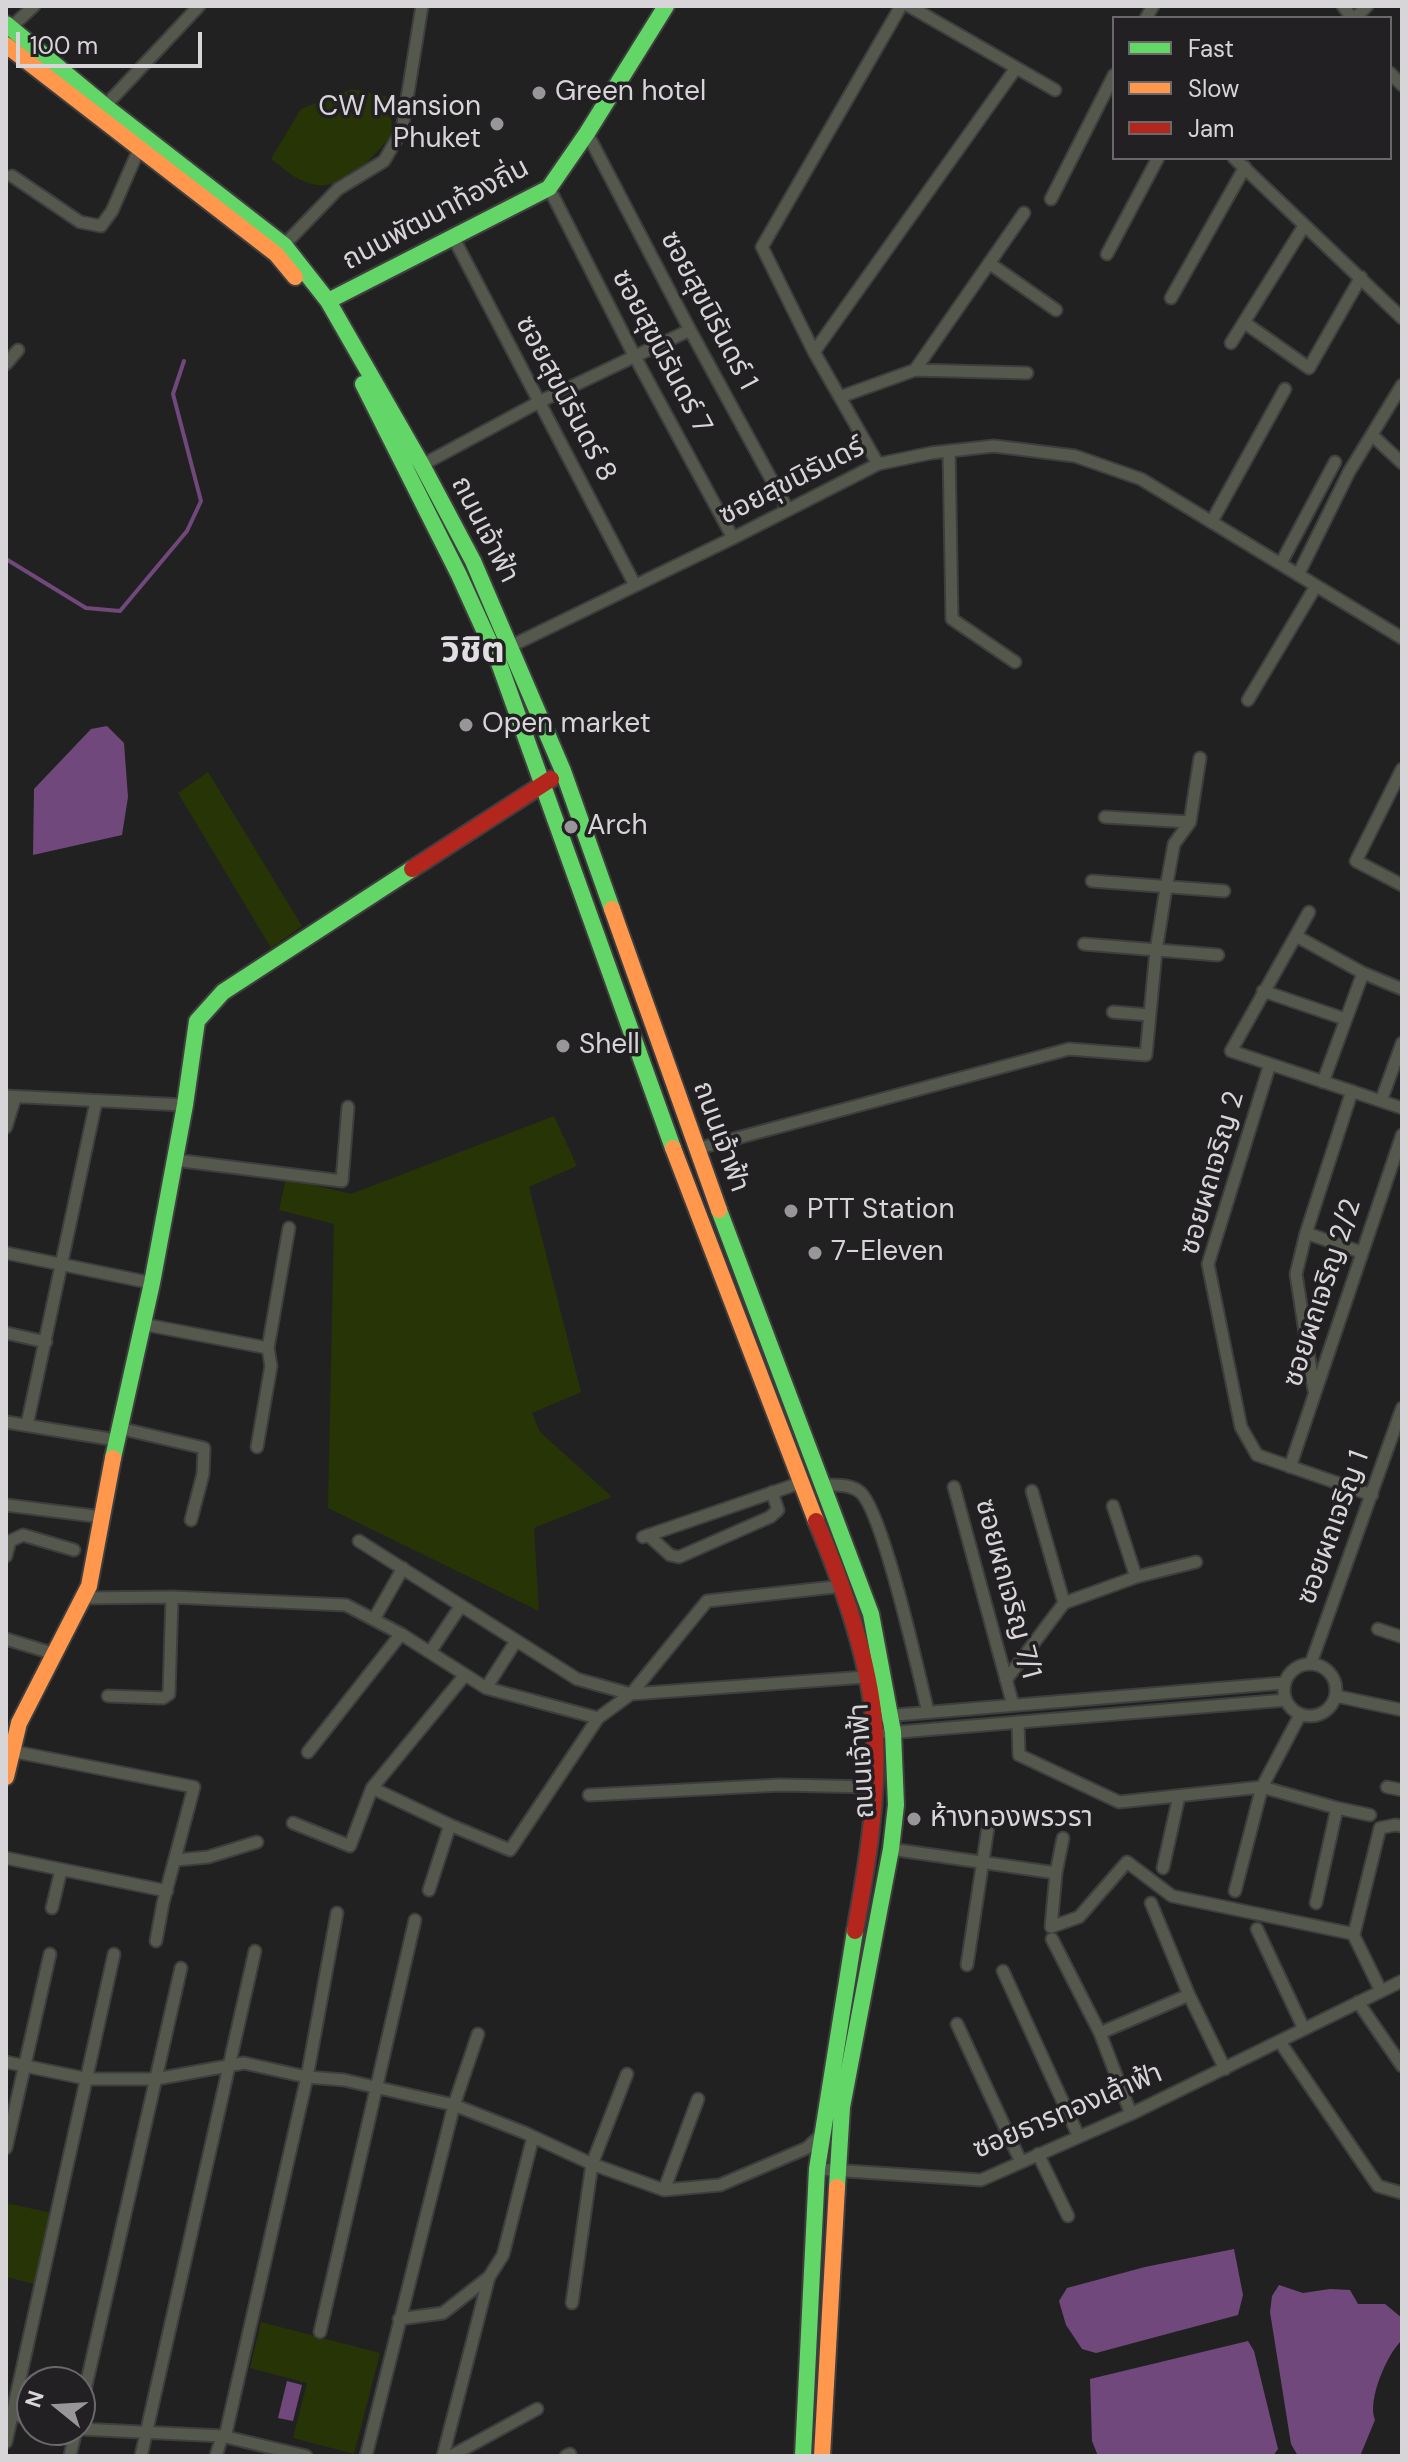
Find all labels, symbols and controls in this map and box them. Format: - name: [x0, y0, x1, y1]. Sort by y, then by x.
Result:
- scale bar: [20, 16, 206, 66]
- legend: [1112, 16, 1392, 160]
- text: 100 m: [30, 30, 98, 61]
- text: Fast: [1188, 33, 1234, 64]
- text: Slow: [1188, 73, 1239, 104]
- place label: Green hotel: [555, 76, 706, 110]
- marker: Green hotel: [530, 84, 548, 102]
- place label: CW Mansion Phuket: [318, 91, 481, 157]
- text: Jam: [1188, 113, 1234, 144]
- marker: CW Mansion Phuket: [488, 115, 506, 133]
- street label: ถนนพัฒนาท้องถิ่น: [337, 152, 535, 278]
- street label: ซอยสุขนิรันดร์ 1: [652, 226, 764, 396]
- street label: ซอยสุขนิรันดร์ 7: [604, 264, 718, 440]
- street label: ซอยสุขนิรันดร์ 8: [507, 310, 623, 488]
- street label: ซอยสุขนิรันดร์: [714, 431, 870, 533]
- street label: ถนนเจ้าฟ้า: [443, 471, 525, 589]
- district label: วิชิต: [441, 631, 505, 675]
- place label: Open market: [482, 708, 651, 742]
- marker: Open market: [457, 716, 475, 734]
- place label: Arch: [587, 810, 648, 844]
- marker: Arch: [562, 818, 580, 836]
- place label: Shell: [579, 1029, 640, 1063]
- marker: Shell: [554, 1037, 572, 1055]
- street label: ถนนเจ้าฟ้า: [684, 1077, 756, 1197]
- street label: ซอยผถเจริญ 2: [1174, 1087, 1252, 1259]
- place label: PTT Station: [807, 1194, 955, 1228]
- street label: ซอยผถเจริญ 2/2: [1277, 1195, 1369, 1391]
- marker: PTT Station: [782, 1202, 800, 1220]
- place label: 7-Eleven: [831, 1236, 944, 1270]
- marker: 7-Eleven: [806, 1244, 824, 1262]
- street label: ซอยผถเจริญ 1: [1291, 1447, 1377, 1609]
- street label: ซอยผถเจริญ 7/1: [967, 1496, 1047, 1682]
- street label: ถนนเจ้าฟ้า: [843, 1703, 883, 1819]
- place label: ห้างทองพรวรา: [930, 1802, 1093, 1836]
- marker: ห้างทองพรวรา: [905, 1810, 923, 1828]
- street label: ซอยธารทองเล้าฟ้า: [968, 2057, 1168, 2167]
- north arrow: [16, 2366, 96, 2446]
- text: N: [18, 2387, 51, 2411]

